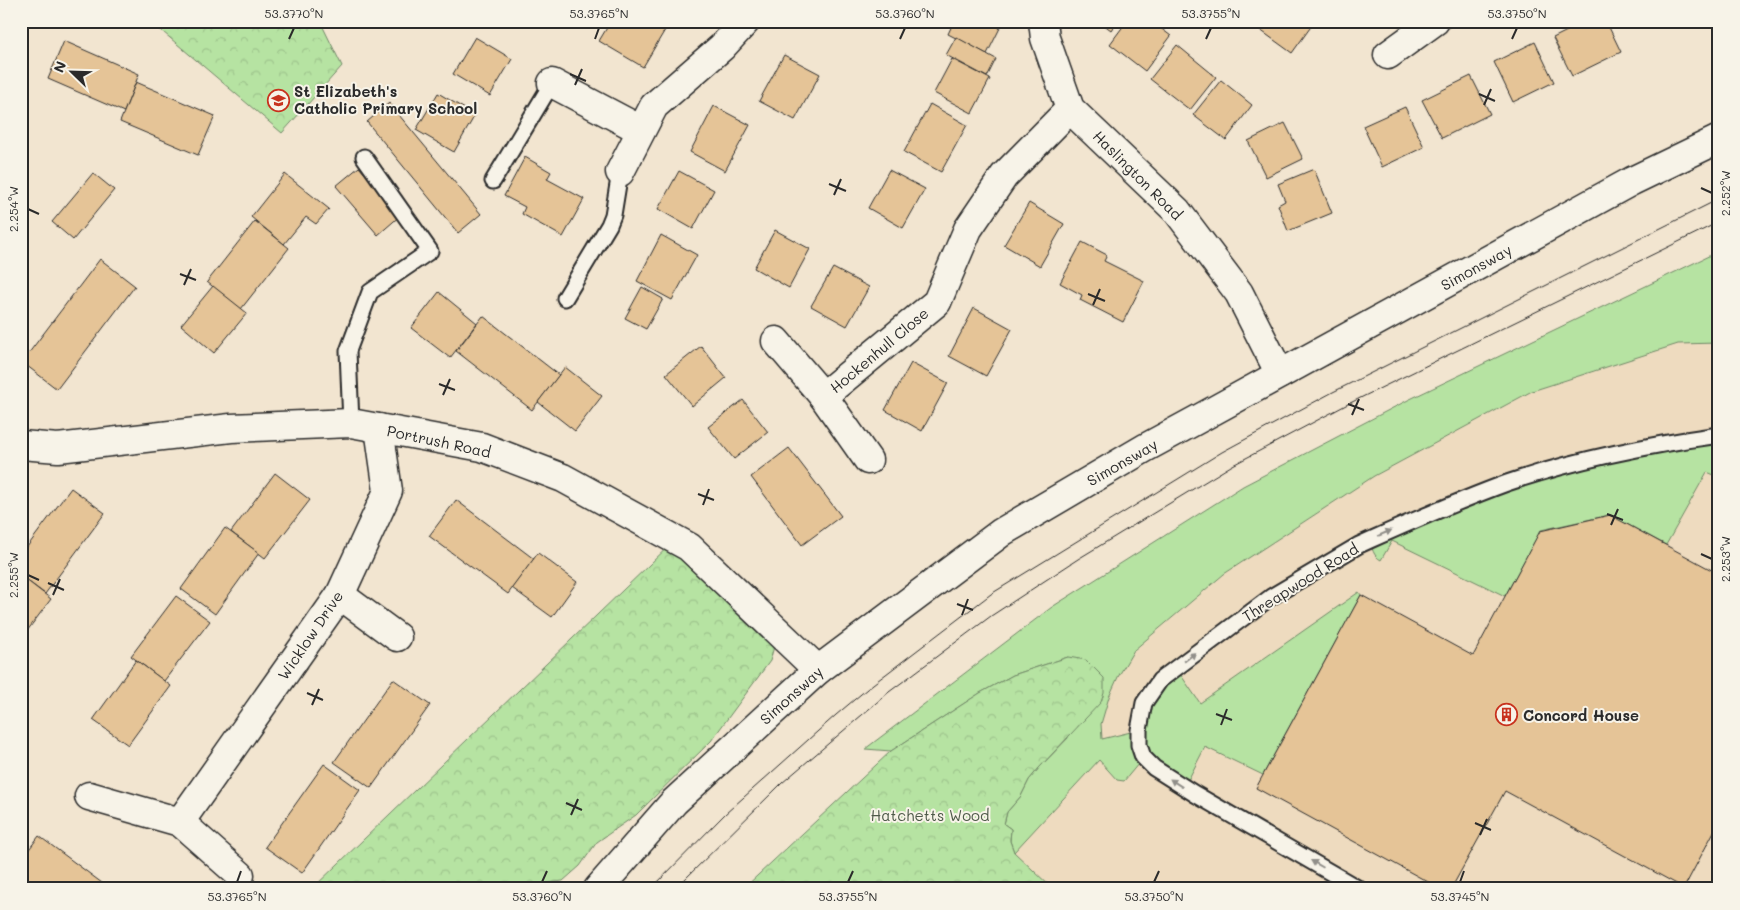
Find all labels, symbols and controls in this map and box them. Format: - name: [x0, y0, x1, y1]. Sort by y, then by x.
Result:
- text: 53.3770°N: [265, 5, 323, 21]
- text: 53.3765°N: [569, 5, 629, 21]
- text: 53.3760°N: [875, 5, 935, 21]
- text: 53.3755°N: [1182, 5, 1240, 21]
- text: 53.3750°N: [1487, 5, 1547, 21]
- north arrow: [48, 48, 98, 98]
- text: N: [49, 58, 70, 75]
- place label: St Elizabeth's Catholic Primary School: [294, 81, 477, 118]
- school or university icon: St Elizabeth's Catholic Primary School: [266, 88, 290, 112]
- street label: Haslington Road: [1089, 126, 1187, 224]
- text: 2.252°W: [1717, 170, 1733, 216]
- text: 2.254°W: [5, 186, 21, 232]
- street label: Simonsway: [1437, 239, 1515, 295]
- street label: Hockenhull Close: [825, 303, 933, 397]
- street label: Portrush Road: [385, 420, 493, 462]
- street label: Simonsway: [1083, 434, 1161, 490]
- one-way arrow: [1378, 529, 1392, 537]
- text: 2.253°W: [1717, 536, 1733, 582]
- street label: Threapwood Road: [1238, 538, 1362, 626]
- text: 2.255°W: [5, 552, 21, 598]
- street label: Wicklow Drive: [273, 587, 347, 683]
- one-way arrow: [1183, 652, 1196, 663]
- street label: Simonsway: [755, 661, 827, 729]
- building icon: Concord House: [1495, 703, 1519, 727]
- place label: Concord House: [1523, 705, 1639, 725]
- one-way arrow: [1170, 778, 1183, 787]
- park label: Hatchetts Wood: [871, 805, 989, 825]
- one-way arrow: [1310, 860, 1323, 869]
- text: 53.3765°N: [207, 888, 267, 904]
- text: 53.3760°N: [512, 888, 572, 904]
- text: 53.3755°N: [819, 888, 877, 904]
- text: 53.3750°N: [1124, 888, 1184, 904]
- text: 53.3745°N: [1431, 888, 1489, 904]

